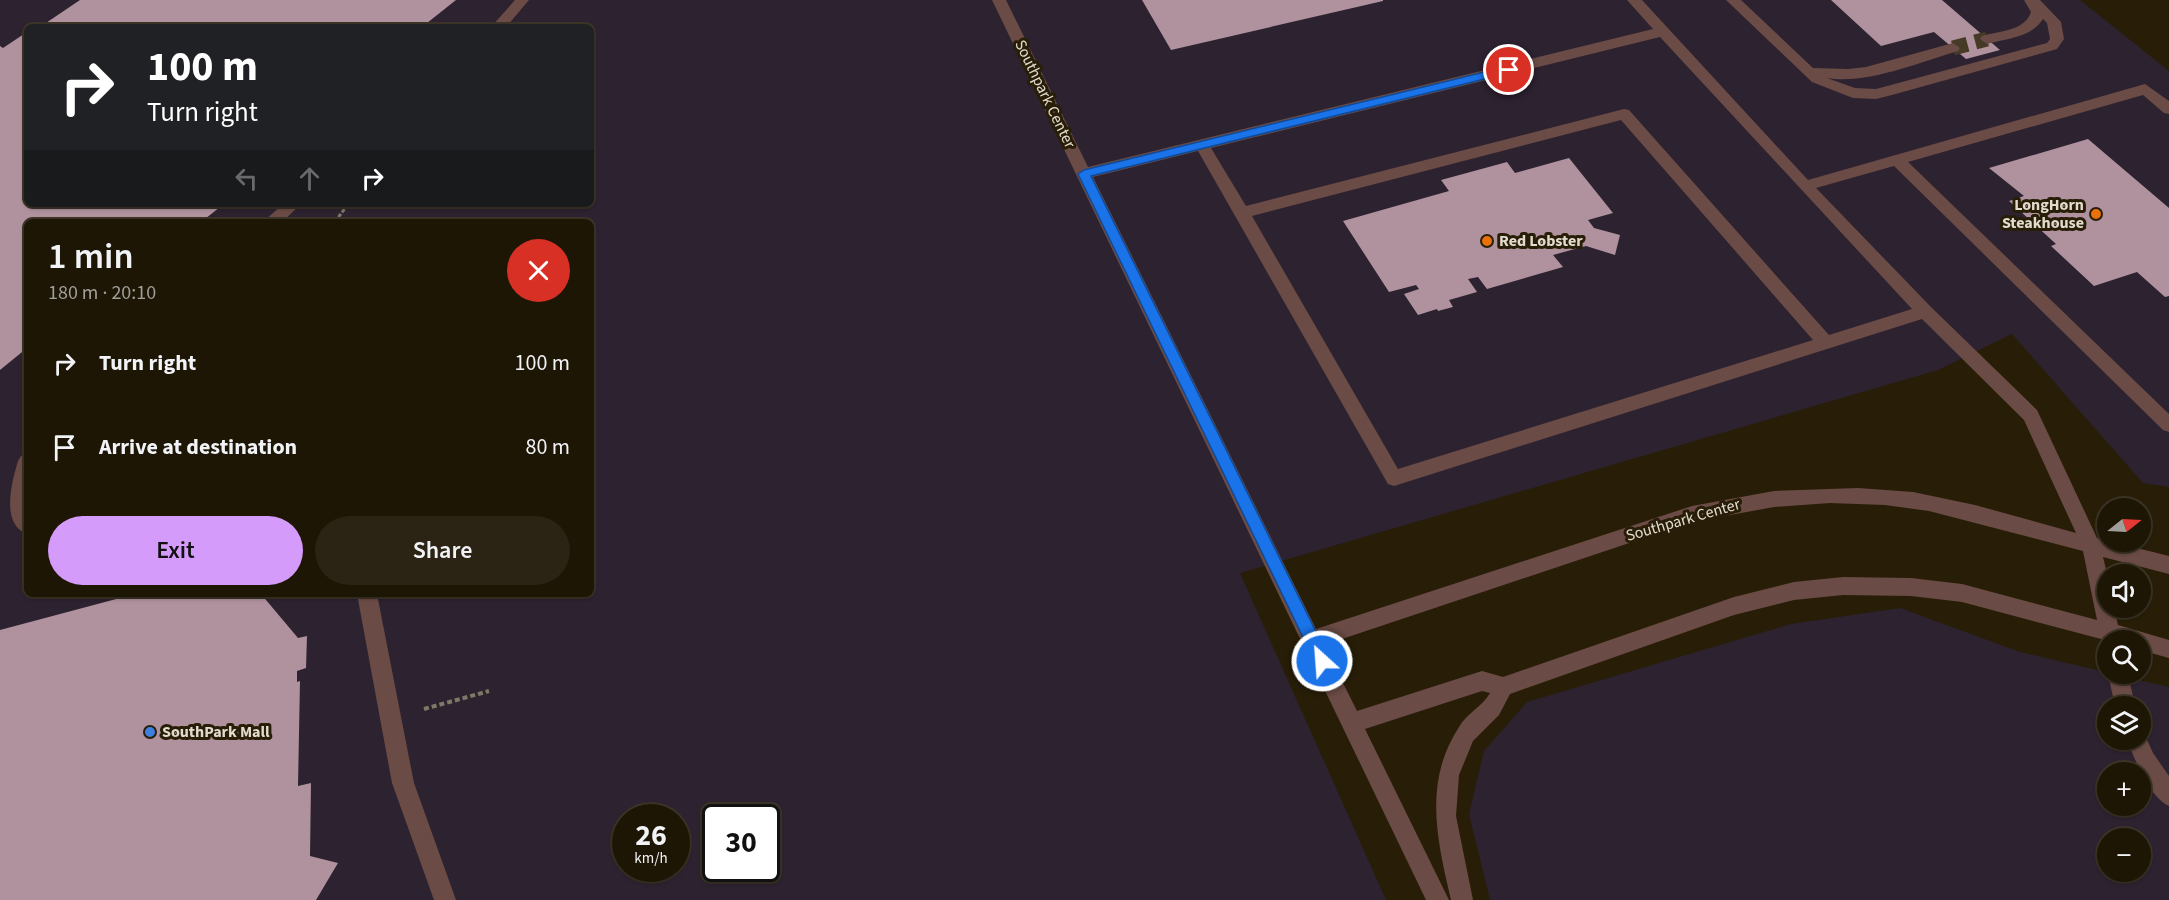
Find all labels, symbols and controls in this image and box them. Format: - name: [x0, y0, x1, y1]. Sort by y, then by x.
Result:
- street label: Southpark Center: [1009, 36, 1081, 152]
- text: 100 m: [147, 37, 258, 97]
- pin: [1483, 44, 1534, 95]
- icon: right: [48, 48, 126, 126]
- icon: arrive: [1492, 53, 1525, 86]
- text: Turn right: [147, 93, 258, 132]
- icon: left: [230, 162, 263, 195]
- icon: ahead: [293, 162, 326, 195]
- icon: right: [356, 162, 389, 195]
- place label: LongHorn Steakhouse: [2002, 194, 2084, 234]
- marker: LongHorn Steakhouse: [2089, 207, 2103, 221]
- place label: Red Lobster: [1499, 230, 1583, 252]
- text: 1 min: [48, 231, 134, 282]
- marker: Red Lobster: [1480, 234, 1494, 248]
- button: close: [507, 239, 570, 302]
- text: 180 m · 20:10: [48, 279, 156, 307]
- icon: right: [48, 347, 81, 380]
- text: Turn right: [99, 347, 196, 379]
- text: 100 m: [515, 347, 570, 379]
- icon: arrive: [48, 431, 81, 464]
- text: Arrive at destination: [99, 431, 297, 463]
- text: 80 m: [525, 431, 570, 463]
- street label: Southpark Center: [1623, 493, 1743, 547]
- north arrow: [2097, 498, 2151, 552]
- map controls: [2097, 498, 2151, 882]
- button: Exit: [48, 516, 303, 585]
- button: Share: [315, 516, 570, 585]
- button: sound: [2097, 564, 2151, 618]
- position arrow: [1290, 629, 1354, 693]
- button: search: [2097, 630, 2151, 684]
- button: layers: [2097, 696, 2151, 750]
- place label: SouthPark Mall: [162, 721, 270, 743]
- marker: SouthPark Mall: [143, 725, 157, 739]
- button: +: [2097, 762, 2151, 816]
- speed limit sign: 30: [702, 804, 780, 882]
- text: 26: [635, 814, 667, 857]
- button: −: [2097, 828, 2151, 882]
- text: km/h: [634, 848, 668, 869]

